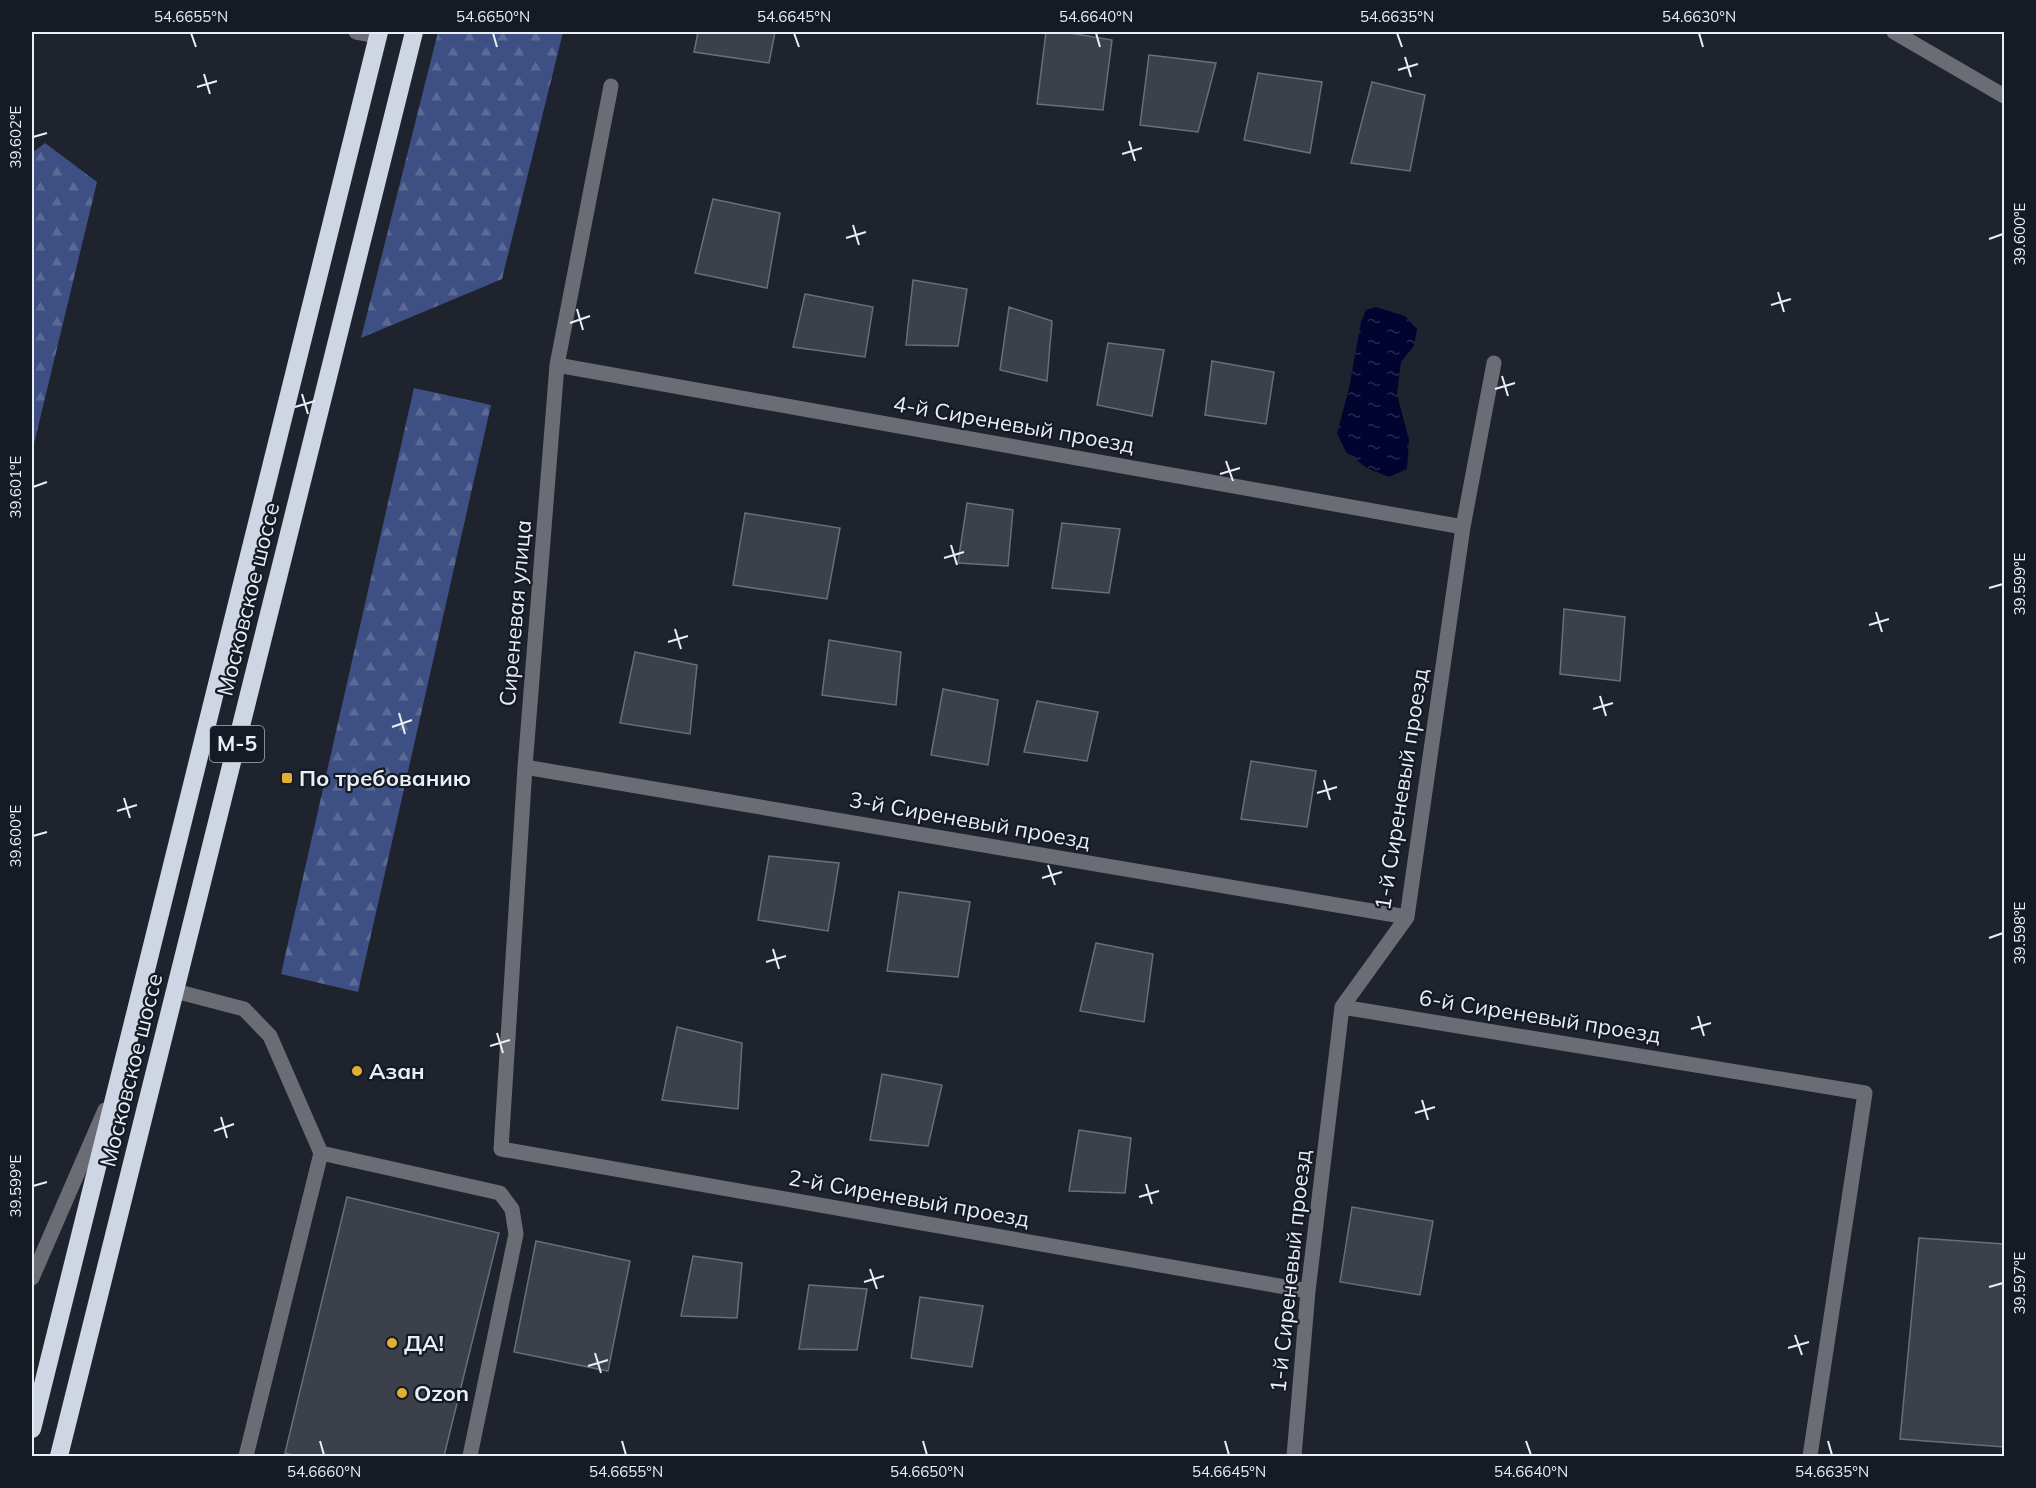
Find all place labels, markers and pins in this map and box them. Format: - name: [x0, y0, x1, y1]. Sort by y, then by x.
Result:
- place label: По требованию: [299, 764, 471, 792]
- marker: По требованию: [280, 771, 294, 785]
- place label: Азан: [369, 1057, 425, 1085]
- marker: Азан: [350, 1064, 364, 1078]
- place label: ДА!: [404, 1329, 444, 1357]
- marker: ДА!: [385, 1336, 399, 1350]
- place label: Ozon: [414, 1379, 469, 1407]
- marker: Ozon: [395, 1386, 409, 1400]

